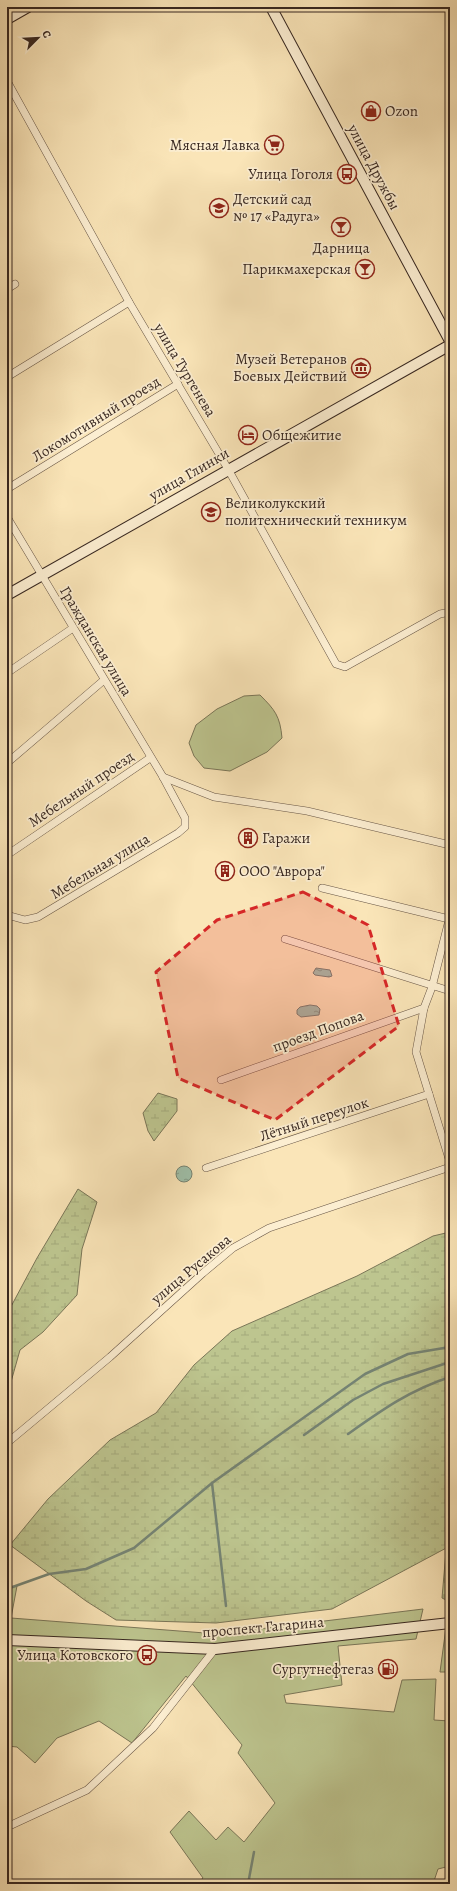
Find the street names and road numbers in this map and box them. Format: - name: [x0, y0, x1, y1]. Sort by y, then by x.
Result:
- street label: улица Дружбы: [343, 120, 405, 213]
- street label: улица Тургенева: [149, 319, 221, 421]
- street label: Локомотивный проезд: [28, 371, 164, 467]
- street label: улица Глинки: [144, 443, 233, 506]
- street label: Гражданская улица: [55, 582, 137, 700]
- street label: Мебельный проезд: [24, 746, 138, 832]
- street label: Мебельная улица: [47, 829, 153, 903]
- street label: проезд Попова: [270, 1005, 366, 1057]
- street label: Лётный переулок: [257, 1092, 371, 1146]
- street label: улица Русакова: [146, 1230, 235, 1309]
- street label: проспект Гагарина: [201, 1612, 325, 1642]

